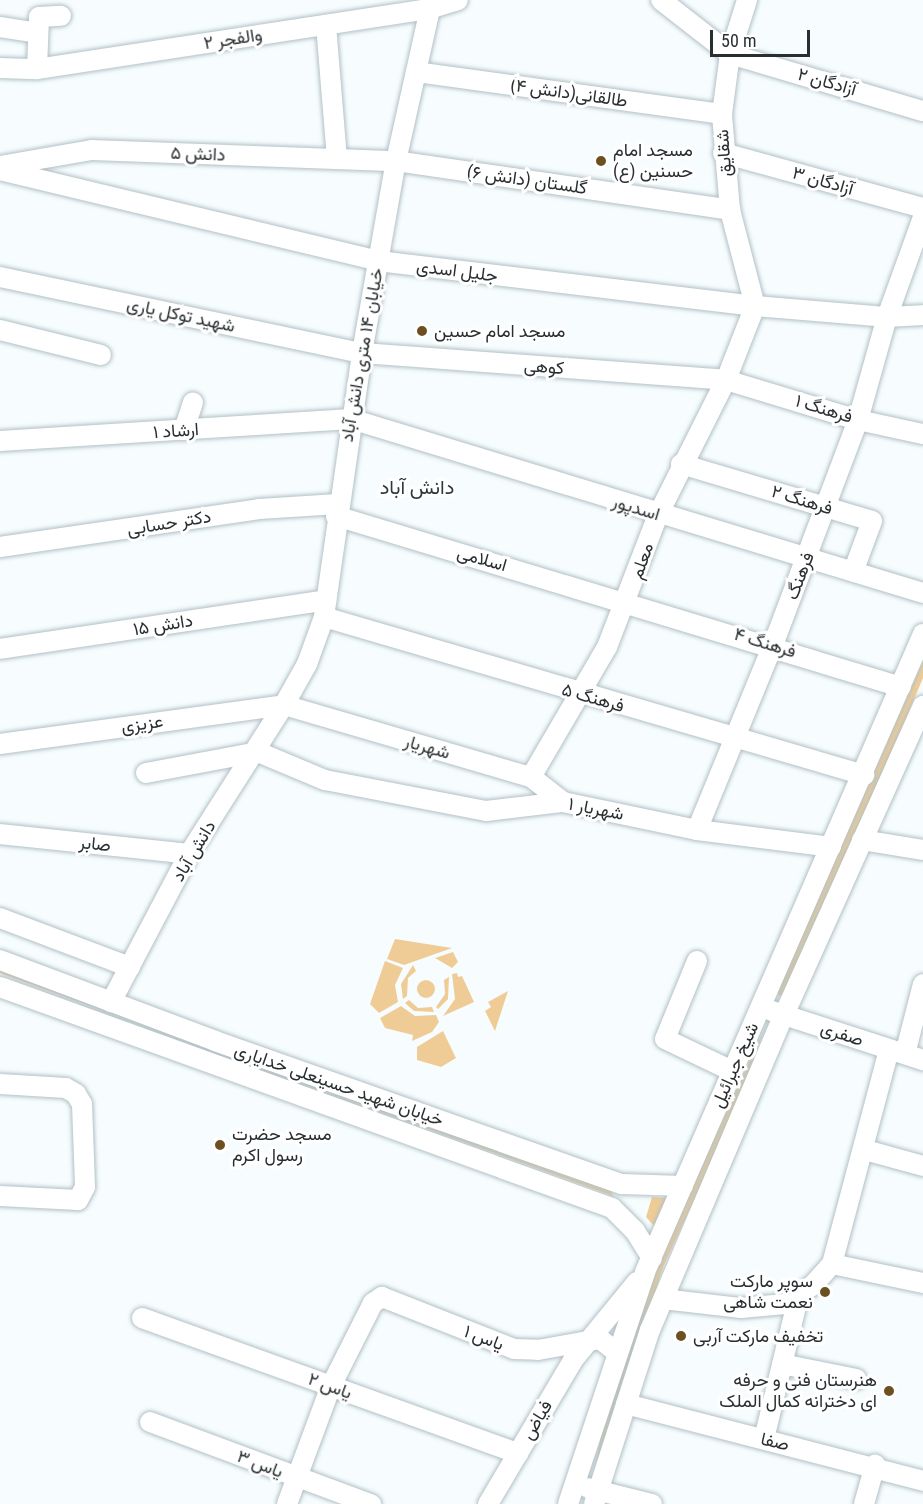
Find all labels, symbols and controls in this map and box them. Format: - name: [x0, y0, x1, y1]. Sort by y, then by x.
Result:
- scale bar: [713, 18, 814, 56]
- street label: والفجر ۲: [202, 24, 264, 54]
- text: 50 m: [721, 30, 756, 51]
- street label: آزادگان ۲: [795, 63, 859, 101]
- street label: طالقانی(دانش ۴): [509, 74, 629, 112]
- street label: شقایق: [712, 129, 736, 177]
- place label: مسجد امام حسنین (ع): [613, 140, 693, 182]
- street label: دانش ۵: [170, 142, 226, 166]
- marker: مسجد امام حسنین (ع): [594, 154, 608, 168]
- street label: گلستان (دانش ۶): [465, 161, 589, 199]
- street label: آزادگان ۳: [790, 162, 856, 200]
- street label: جلیل اسدی: [415, 255, 499, 287]
- street label: خیابان ۱۴ متری دانش آباد: [336, 266, 388, 444]
- street label: شهید توکل یاری: [125, 293, 237, 337]
- place label: مسجد امام حسین: [434, 320, 565, 342]
- marker: مسجد امام حسین: [415, 324, 429, 338]
- street label: کوهی: [523, 355, 565, 379]
- street label: فرهنگ ۱: [793, 390, 855, 428]
- street label: ارشاد ۱: [152, 419, 200, 443]
- district label: دانش آباد: [380, 475, 454, 499]
- street label: فرهنگ ۲: [769, 480, 835, 520]
- street label: اسدپور: [610, 491, 662, 525]
- street label: دکتر حسابی: [126, 506, 212, 540]
- street label: معلم: [626, 540, 658, 582]
- street label: اسلامی: [455, 542, 509, 576]
- street label: فرهنگ: [781, 549, 819, 603]
- street label: دانش ۱۵: [132, 610, 194, 640]
- street label: فرهنگ ۴: [731, 623, 799, 663]
- street label: فرهنگ ۵: [559, 679, 627, 717]
- street label: عزیزی: [120, 710, 164, 738]
- street label: شهریار: [402, 730, 452, 764]
- street label: شهریار ۱: [566, 793, 626, 825]
- street label: دانش آباد: [167, 817, 221, 885]
- street label: صابر: [78, 832, 112, 856]
- street label: صفری: [818, 1017, 866, 1051]
- street label: شیخ جبرائیل: [707, 1019, 763, 1111]
- street label: خیابان شهید حسینعلی خدایاری: [232, 1039, 446, 1131]
- place label: مسجد حضرت رسول اکرم: [232, 1124, 332, 1166]
- marker: مسجد حضرت رسول اکرم: [213, 1138, 227, 1152]
- place label: سوپر مارکت نعمت شاهی: [723, 1271, 813, 1314]
- marker: سوپر مارکت نعمت شاهی: [818, 1285, 832, 1299]
- street label: یاس ۱: [461, 1321, 507, 1355]
- place label: تخفیف مارکت آربی: [693, 1325, 823, 1347]
- marker: تخفیف مارکت آربی: [674, 1329, 688, 1343]
- street label: یاس ۲: [305, 1368, 355, 1404]
- place label: هنرستان فنی و حرفه ای دخترانه کمال الملک: [719, 1370, 877, 1412]
- marker: هنرستان فنی و حرفه ای دخترانه کمال الملک: [882, 1384, 896, 1398]
- street label: فیاض: [517, 1396, 557, 1444]
- street label: صفا: [759, 1428, 791, 1456]
- street label: یاس ۳: [234, 1445, 286, 1483]

